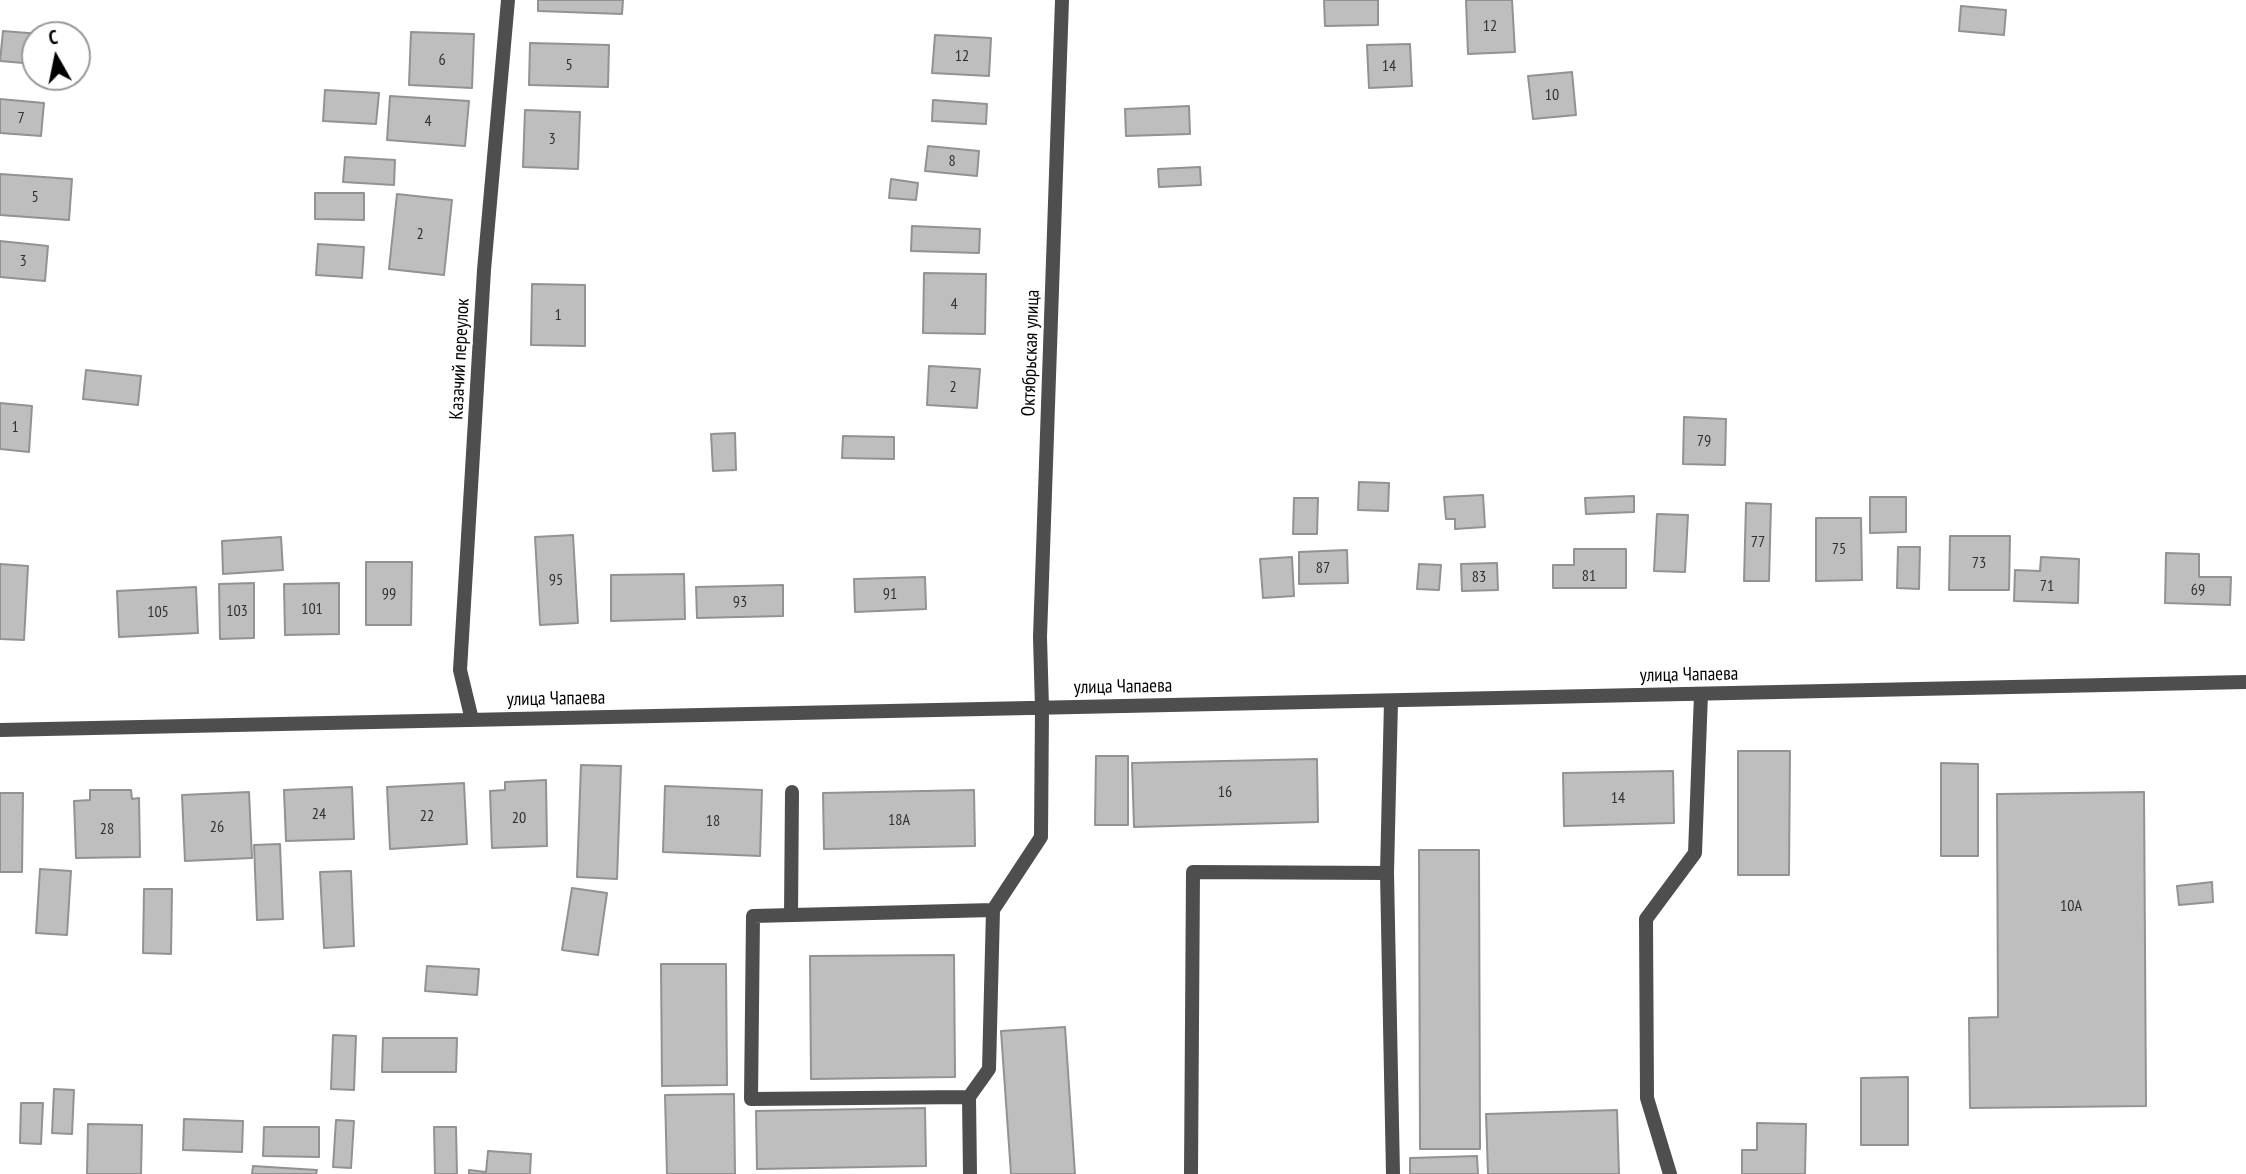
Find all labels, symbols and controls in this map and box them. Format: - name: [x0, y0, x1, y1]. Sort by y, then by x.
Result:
- house number: 12: [1483, 16, 1497, 36]
- north arrow: [21, 21, 91, 91]
- text: С: [47, 25, 59, 50]
- house number: 12: [955, 46, 969, 66]
- house number: 6: [438, 50, 446, 70]
- house number: 5: [565, 55, 573, 75]
- house number: 14: [1382, 56, 1396, 76]
- house number: 10: [1545, 85, 1559, 105]
- house number: 7: [17, 108, 25, 128]
- house number: 4: [424, 111, 432, 131]
- house number: 3: [548, 129, 556, 149]
- house number: 8: [948, 151, 956, 171]
- house number: 5: [31, 187, 39, 207]
- house number: 2: [416, 224, 424, 244]
- house number: 3: [19, 251, 27, 271]
- street label: Октябрьская улица: [1017, 289, 1045, 417]
- house number: 4: [950, 294, 958, 314]
- street label: Казачий переулок: [445, 298, 475, 420]
- house number: 1: [554, 305, 562, 325]
- house number: 2: [949, 377, 957, 397]
- house number: 1: [11, 417, 19, 437]
- house number: 79: [1697, 431, 1711, 451]
- house number: 77: [1751, 532, 1765, 552]
- house number: 75: [1832, 539, 1846, 559]
- house number: 73: [1972, 553, 1986, 573]
- house number: 87: [1316, 558, 1330, 578]
- house number: 81: [1582, 566, 1596, 586]
- house number: 83: [1472, 567, 1486, 587]
- house number: 95: [549, 570, 563, 590]
- house number: 71: [2040, 576, 2054, 596]
- house number: 69: [2191, 580, 2205, 600]
- house number: 99: [382, 584, 396, 604]
- house number: 91: [883, 584, 897, 604]
- house number: 93: [733, 592, 747, 612]
- house number: 101: [301, 599, 323, 619]
- house number: 103: [226, 601, 248, 621]
- house number: 105: [147, 602, 169, 622]
- street label: улица Чапаева: [1639, 663, 1739, 687]
- street label: улица Чапаева: [1073, 675, 1173, 699]
- street label: улица Чапаева: [506, 687, 606, 711]
- house number: 16: [1218, 782, 1232, 802]
- house number: 14: [1611, 788, 1625, 808]
- house number: 24: [312, 804, 326, 824]
- house number: 22: [420, 806, 434, 826]
- house number: 20: [512, 808, 526, 828]
- house number: 18А: [888, 810, 910, 830]
- house number: 18: [706, 811, 720, 831]
- house number: 26: [210, 817, 224, 837]
- house number: 28: [100, 819, 114, 839]
- house number: 10А: [2060, 896, 2082, 916]

